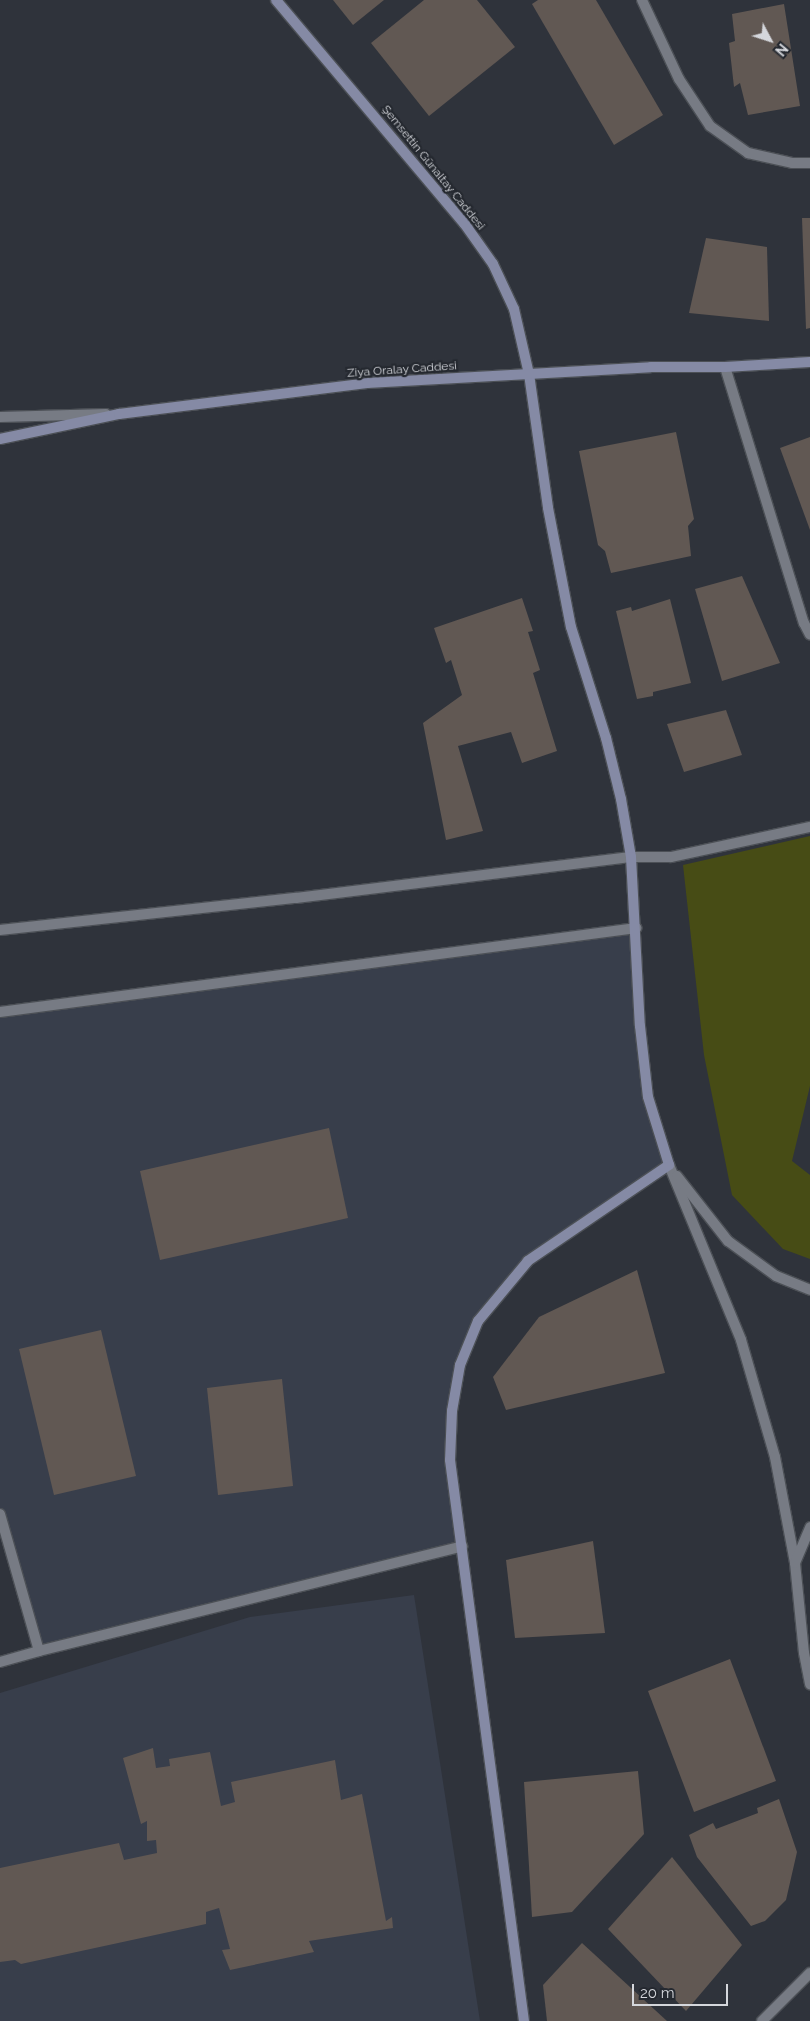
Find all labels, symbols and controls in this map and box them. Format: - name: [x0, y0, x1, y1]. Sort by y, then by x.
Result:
- north arrow: [745, 15, 795, 65]
- text: N: [772, 40, 791, 59]
- street label: Şemsettin Günaltay Caddesi: [378, 103, 488, 233]
- street label: Ziya Oralay Caddesi: [347, 359, 457, 381]
- scale bar: [635, 1974, 731, 2006]
- text: 20 m: [640, 1984, 675, 2002]

